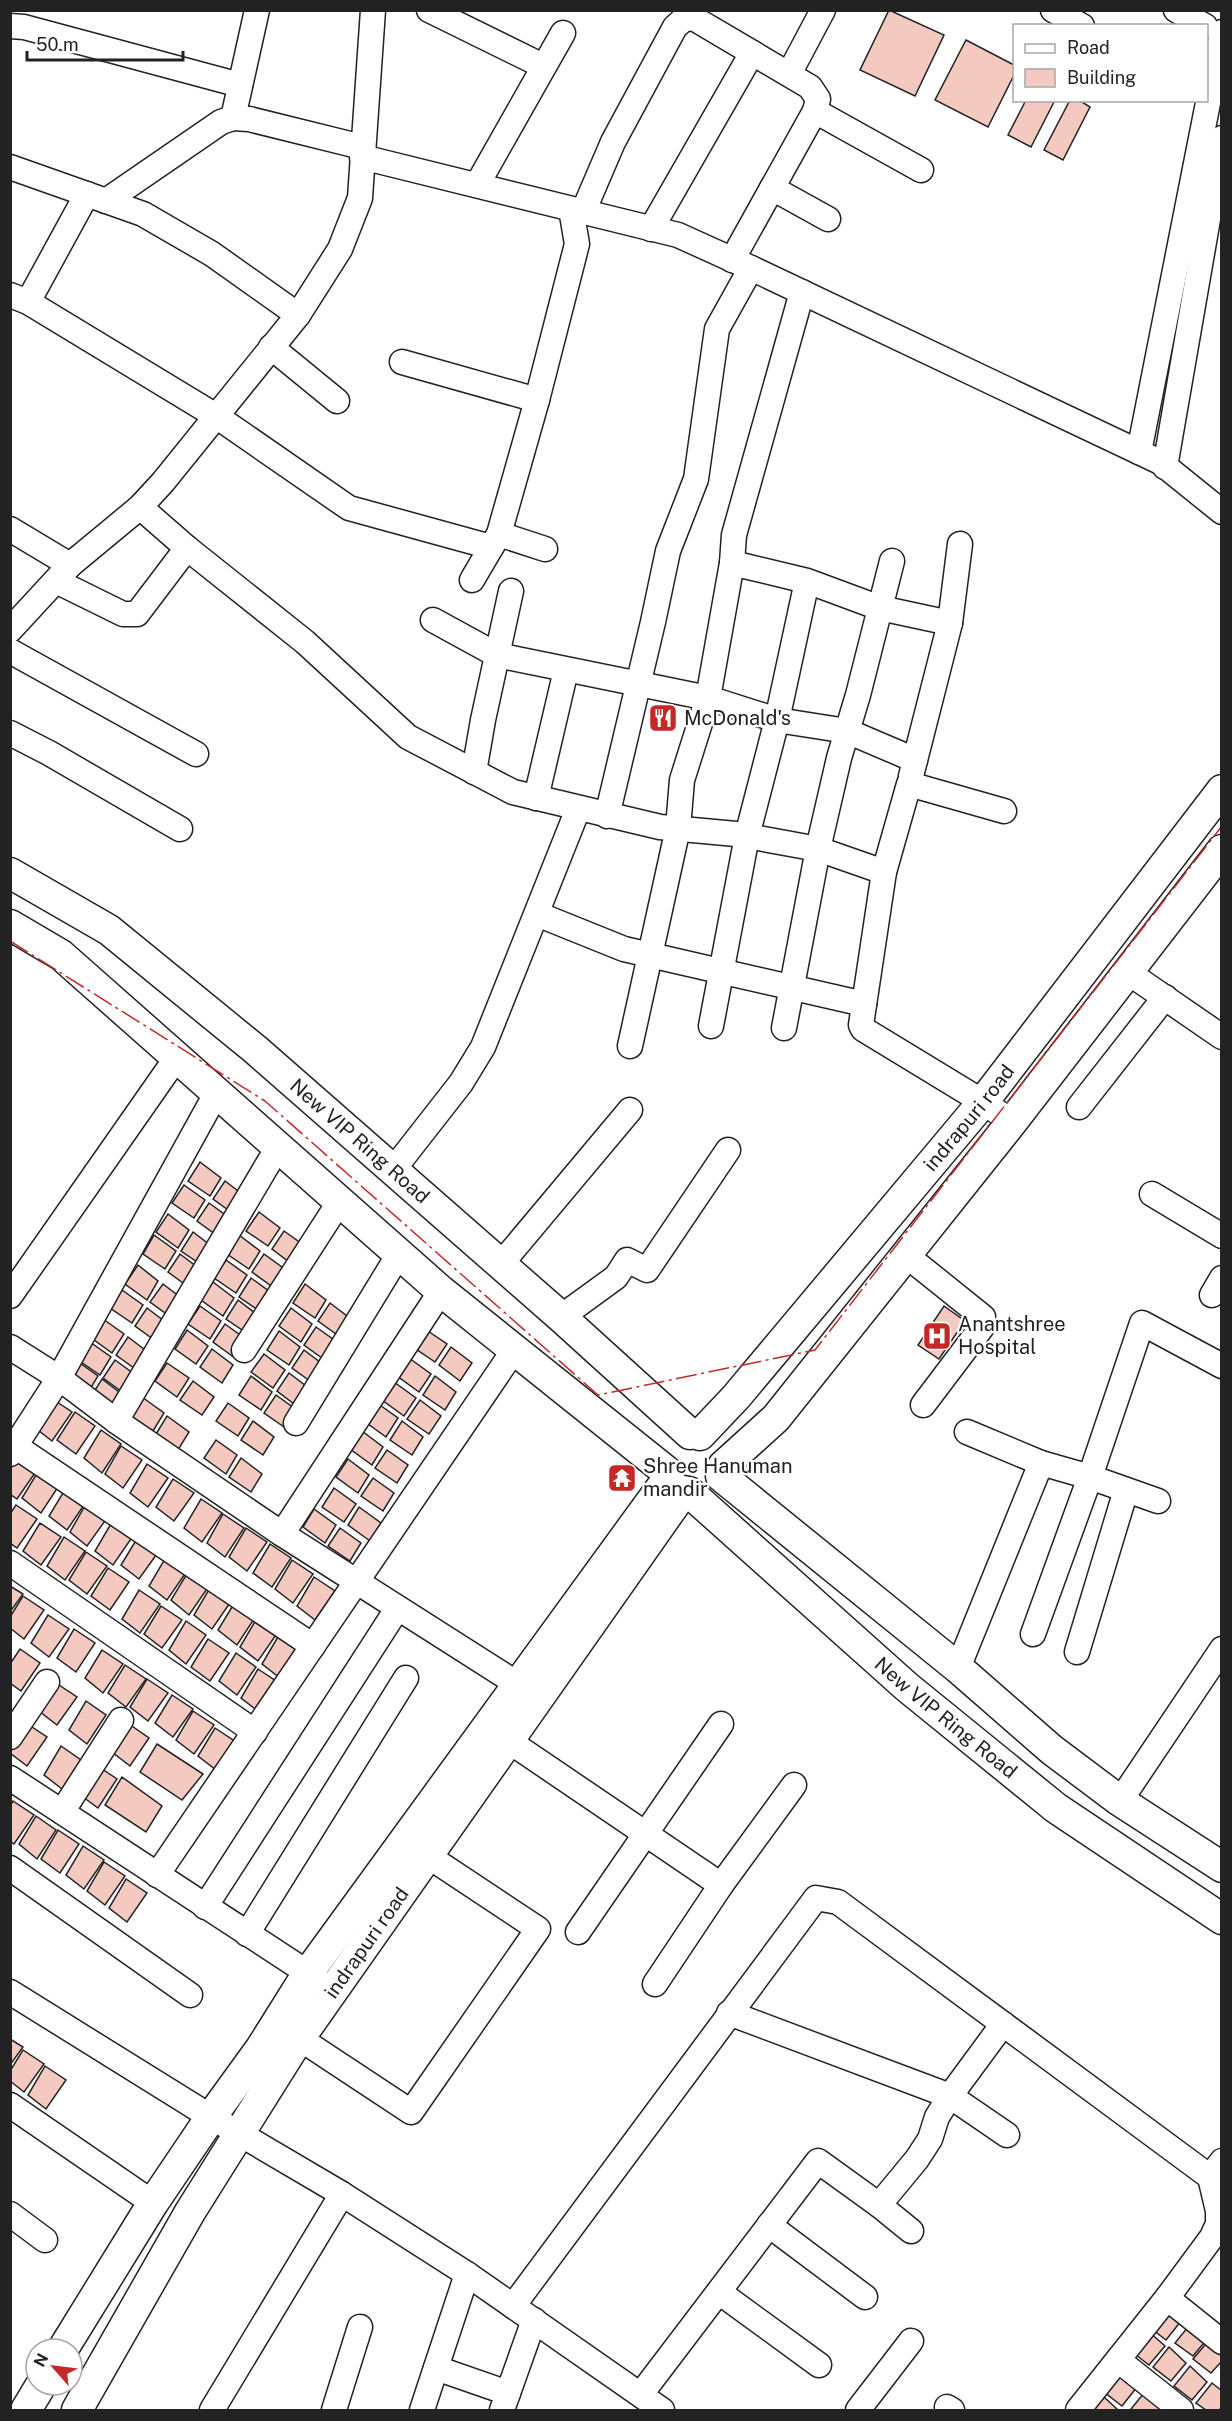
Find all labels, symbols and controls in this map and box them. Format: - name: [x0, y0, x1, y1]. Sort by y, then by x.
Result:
- scale bar: [27, 24, 183, 62]
- legend: [1013, 24, 1208, 102]
- text: 50 m: [36, 34, 79, 55]
- text: Road: [1067, 37, 1110, 58]
- text: Building: [1067, 67, 1136, 88]
- restaurant icon: McDonald's: [647, 702, 679, 734]
- place label: McDonald's: [684, 706, 791, 730]
- street label: indrapuri road: [918, 1060, 1019, 1176]
- street label: New VIP Ring Road: [285, 1073, 435, 1208]
- place label: Anantshree Hospital: [958, 1312, 1066, 1359]
- hospital icon: Anantshree Hospital: [921, 1320, 953, 1352]
- place label: Shree Hanuman mandir: [643, 1454, 792, 1501]
- temple icon: Shree Hanuman mandir: [606, 1462, 638, 1494]
- street label: New VIP Ring Road: [870, 1652, 1022, 1784]
- street label: indrapuri road: [319, 1883, 414, 2003]
- north arrow: [24, 2337, 84, 2397]
- text: N: [30, 2350, 53, 2370]

